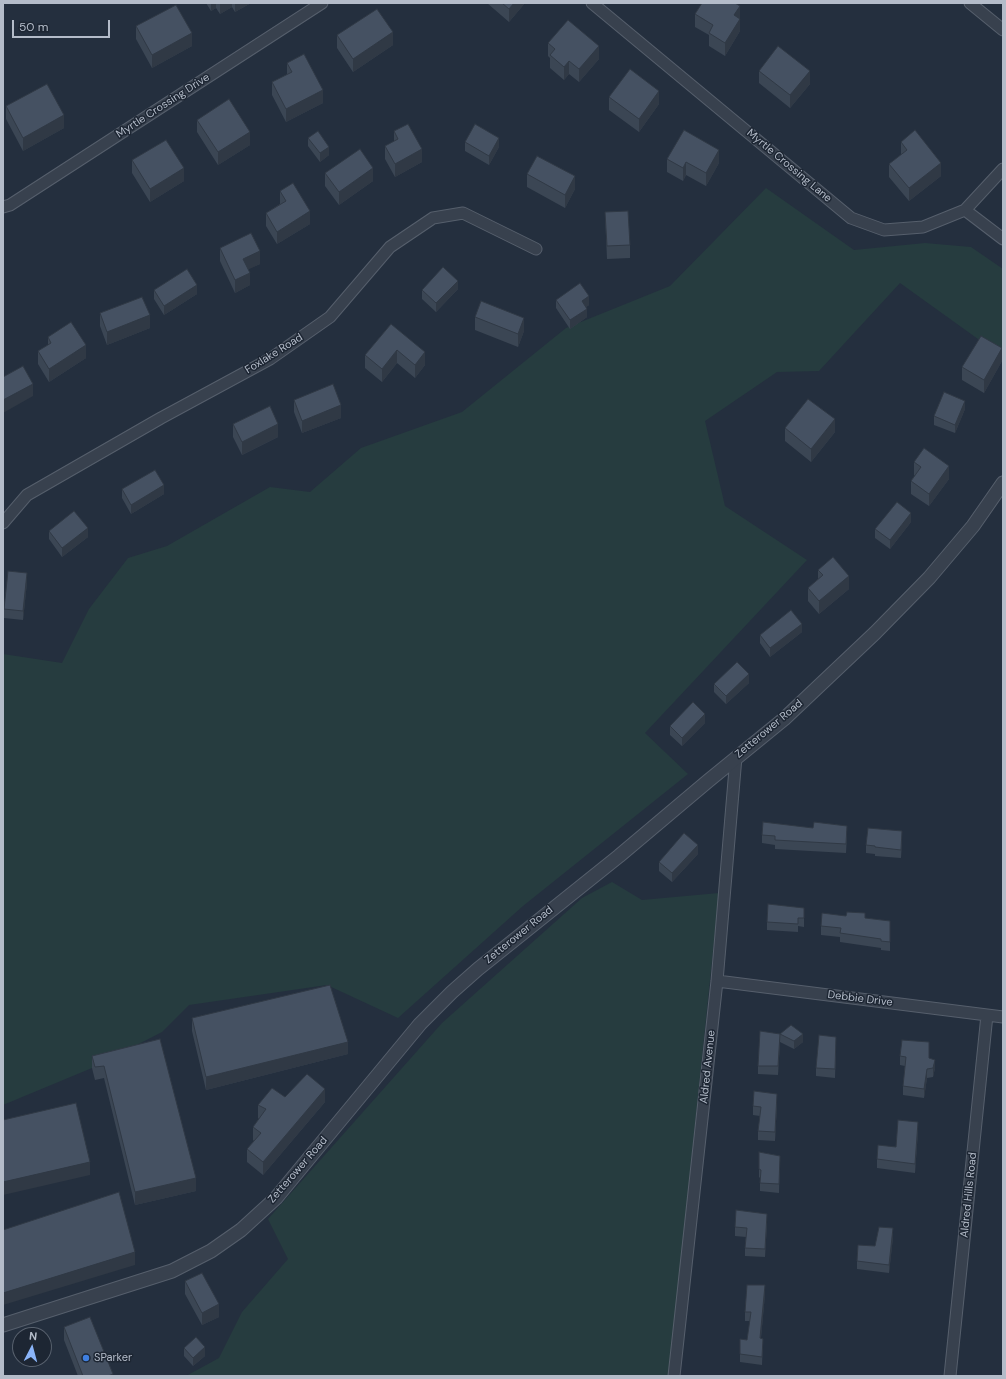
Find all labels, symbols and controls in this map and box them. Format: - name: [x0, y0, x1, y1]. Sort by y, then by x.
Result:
- scale bar: [14, 12, 112, 38]
- text: 50 m: [19, 19, 48, 35]
- street label: Myrtle Crossing Drive: [114, 71, 212, 141]
- street label: Myrtle Crossing Lane: [744, 127, 834, 205]
- street label: Foxlake Road: [243, 331, 305, 377]
- street label: Zetterower Road: [733, 697, 805, 761]
- street label: Zetterower Road: [482, 903, 556, 967]
- street label: Debbie Drive: [827, 988, 893, 1010]
- street label: Aldred Avenue: [698, 1030, 718, 1104]
- street label: Zetterower Road: [265, 1134, 331, 1206]
- street label: Aldred Hills Road: [958, 1152, 980, 1238]
- north arrow: [12, 1327, 52, 1367]
- text: N: [28, 1329, 38, 1343]
- place label: SParker: [94, 1351, 132, 1365]
- marker: SParker: [81, 1353, 91, 1363]

